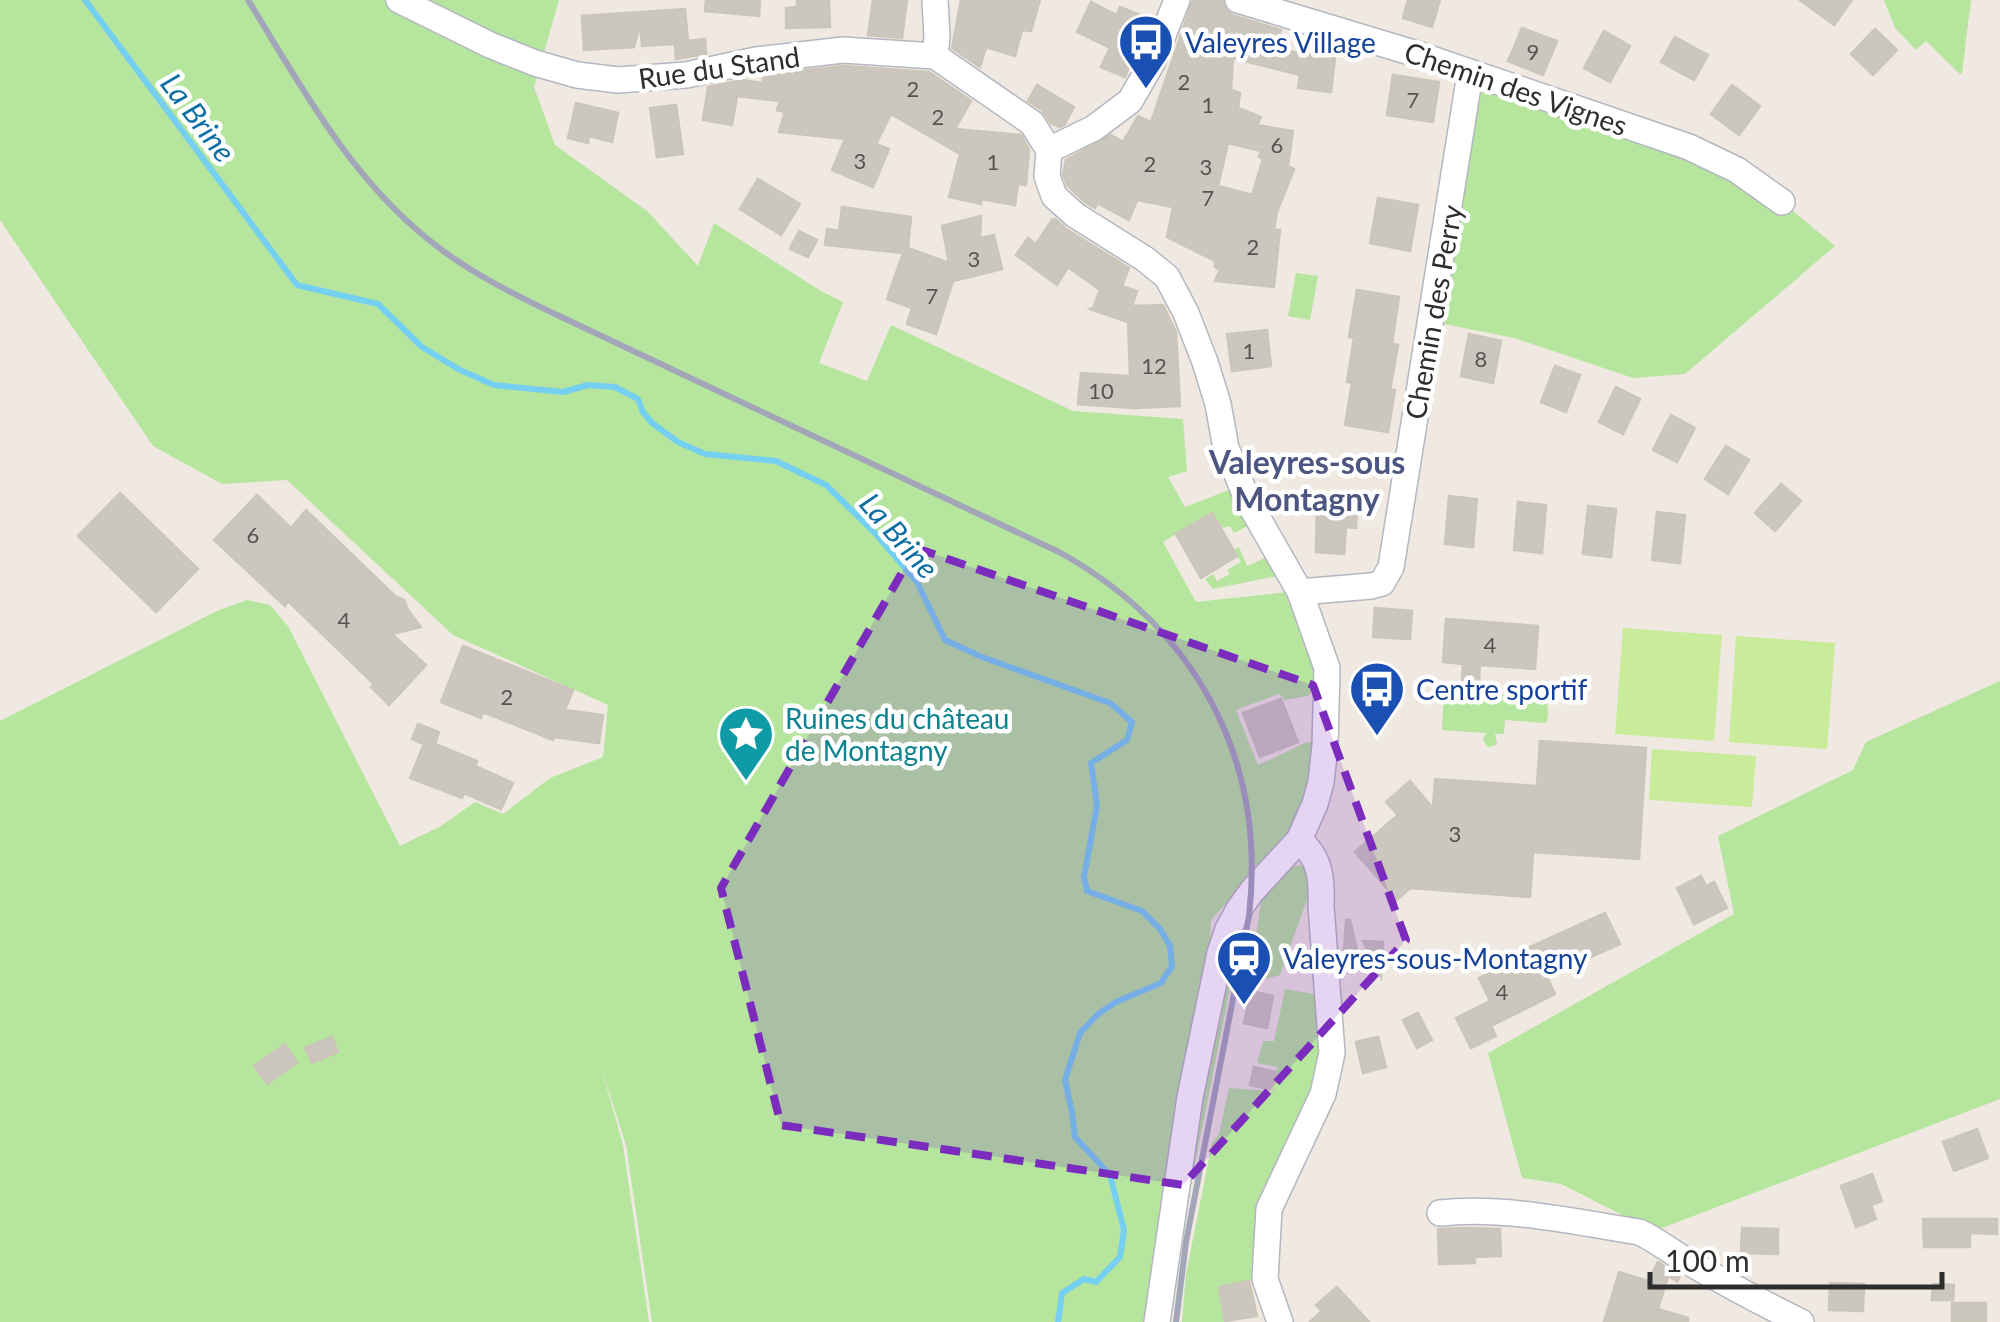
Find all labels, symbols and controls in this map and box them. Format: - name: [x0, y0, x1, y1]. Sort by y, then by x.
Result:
- bus stop icon: Valeyres Village: [1116, 12, 1176, 91]
- place label: Valeyres Village: [1185, 25, 1376, 59]
- street label: Chemin des Vignes: [1400, 34, 1632, 142]
- house number: 9: [1527, 38, 1539, 65]
- street label: Rue du Stand: [636, 39, 802, 95]
- water label: La Brine: [154, 66, 244, 168]
- house number: 2: [1178, 68, 1190, 95]
- house number: 2: [907, 75, 919, 102]
- house number: 7: [1407, 86, 1419, 113]
- house number: 1: [1202, 91, 1214, 118]
- house number: 2: [932, 103, 944, 130]
- house number: 6: [1271, 131, 1283, 158]
- house number: 3: [854, 147, 866, 174]
- house number: 1: [987, 148, 999, 175]
- house number: 2: [1144, 150, 1156, 177]
- house number: 3: [1200, 153, 1212, 180]
- house number: 7: [1202, 184, 1214, 211]
- street label: Chemin des Perry: [1397, 202, 1469, 422]
- house number: 2: [1247, 233, 1259, 260]
- house number: 3: [968, 245, 980, 272]
- house number: 7: [926, 282, 938, 309]
- house number: 1: [1243, 337, 1255, 364]
- house number: 8: [1475, 345, 1487, 372]
- house number: 12: [1141, 352, 1167, 379]
- house number: 10: [1088, 377, 1114, 404]
- district label: Valeyres-sous Montagny: [1208, 442, 1405, 518]
- water label: La Brine: [853, 485, 947, 585]
- house number: 6: [247, 521, 259, 548]
- house number: 4: [338, 606, 351, 633]
- house number: 4: [1484, 631, 1497, 658]
- bus stop icon: Centre sportif: [1347, 659, 1407, 738]
- place label: Centre sportif: [1416, 672, 1587, 706]
- house number: 2: [501, 683, 513, 710]
- place label: Ruines du château de Montagny: [785, 701, 1009, 767]
- place icon: Ruines du château de Montagny: [716, 704, 776, 783]
- house number: 3: [1449, 820, 1461, 847]
- station icon: Valeyres-sous-Montagny: [1214, 928, 1274, 1007]
- place label: Valeyres-sous-Montagny: [1283, 941, 1588, 975]
- house number: 4: [1496, 978, 1509, 1005]
- scale bar: [1650, 1227, 1942, 1289]
- text: 100 m: [1665, 1242, 1750, 1278]

